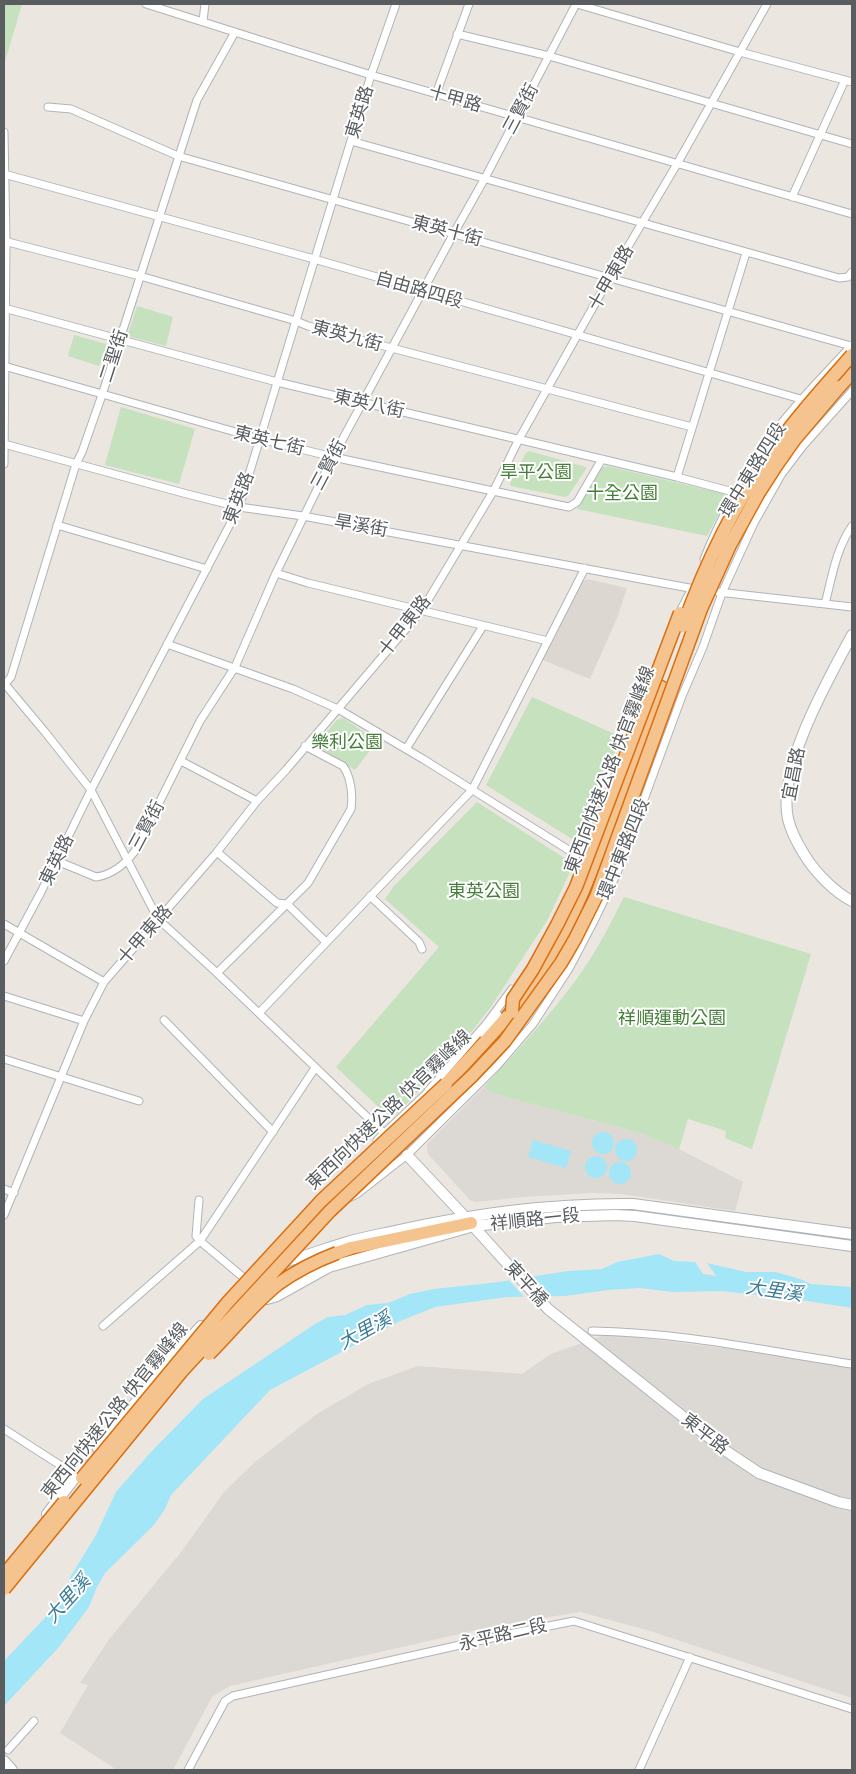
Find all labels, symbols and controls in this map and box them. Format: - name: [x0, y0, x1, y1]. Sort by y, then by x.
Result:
- street label: 三賢街: [499, 80, 543, 138]
- street label: 十甲路: [426, 81, 484, 117]
- street label: 東英路: [342, 83, 378, 141]
- street label: 東英十街: [409, 211, 485, 251]
- street label: 十甲東路: [584, 241, 638, 315]
- street label: 自由路四段: [373, 267, 465, 313]
- street label: 東英九街: [309, 316, 385, 356]
- street label: 二聖街: [95, 327, 133, 385]
- street label: 東英八街: [331, 385, 407, 423]
- street label: 環中東路四段: [715, 418, 791, 522]
- street label: 東英七街: [231, 422, 307, 460]
- street label: 三賢街: [307, 436, 351, 494]
- park label: 旱平公園: [500, 462, 572, 484]
- street label: 東英路: [219, 469, 259, 527]
- park label: 十全公園: [586, 483, 658, 505]
- street label: 旱溪街: [333, 511, 389, 541]
- street label: 十甲東路: [374, 591, 436, 661]
- street label: 東西向快速公路 快官霧峰線: [560, 663, 660, 877]
- park label: 樂利公園: [311, 732, 383, 754]
- street label: 宜昌路: [778, 745, 810, 803]
- street label: 環中東路四段: [594, 795, 654, 903]
- street label: 三賢街: [125, 797, 169, 855]
- street label: 東英路: [35, 831, 79, 889]
- park label: 東英公園: [448, 881, 520, 903]
- street label: 十甲東路: [113, 901, 177, 969]
- park label: 祥順運動公園: [618, 1008, 726, 1030]
- street label: 東西向快速公路 快官霧峰線: [302, 1026, 476, 1194]
- street label: 祥順路一段: [489, 1205, 581, 1235]
- street label: 東平橋: [500, 1257, 552, 1311]
- water label: 大里溪: [744, 1276, 804, 1306]
- water label: 大里溪: [335, 1307, 395, 1355]
- street label: 東西向快速公路 快官霧峰線: [37, 1318, 193, 1504]
- street label: 東平路: [677, 1409, 733, 1459]
- water label: 大里溪: [40, 1570, 96, 1628]
- street label: 永平路二段: [457, 1614, 549, 1656]

